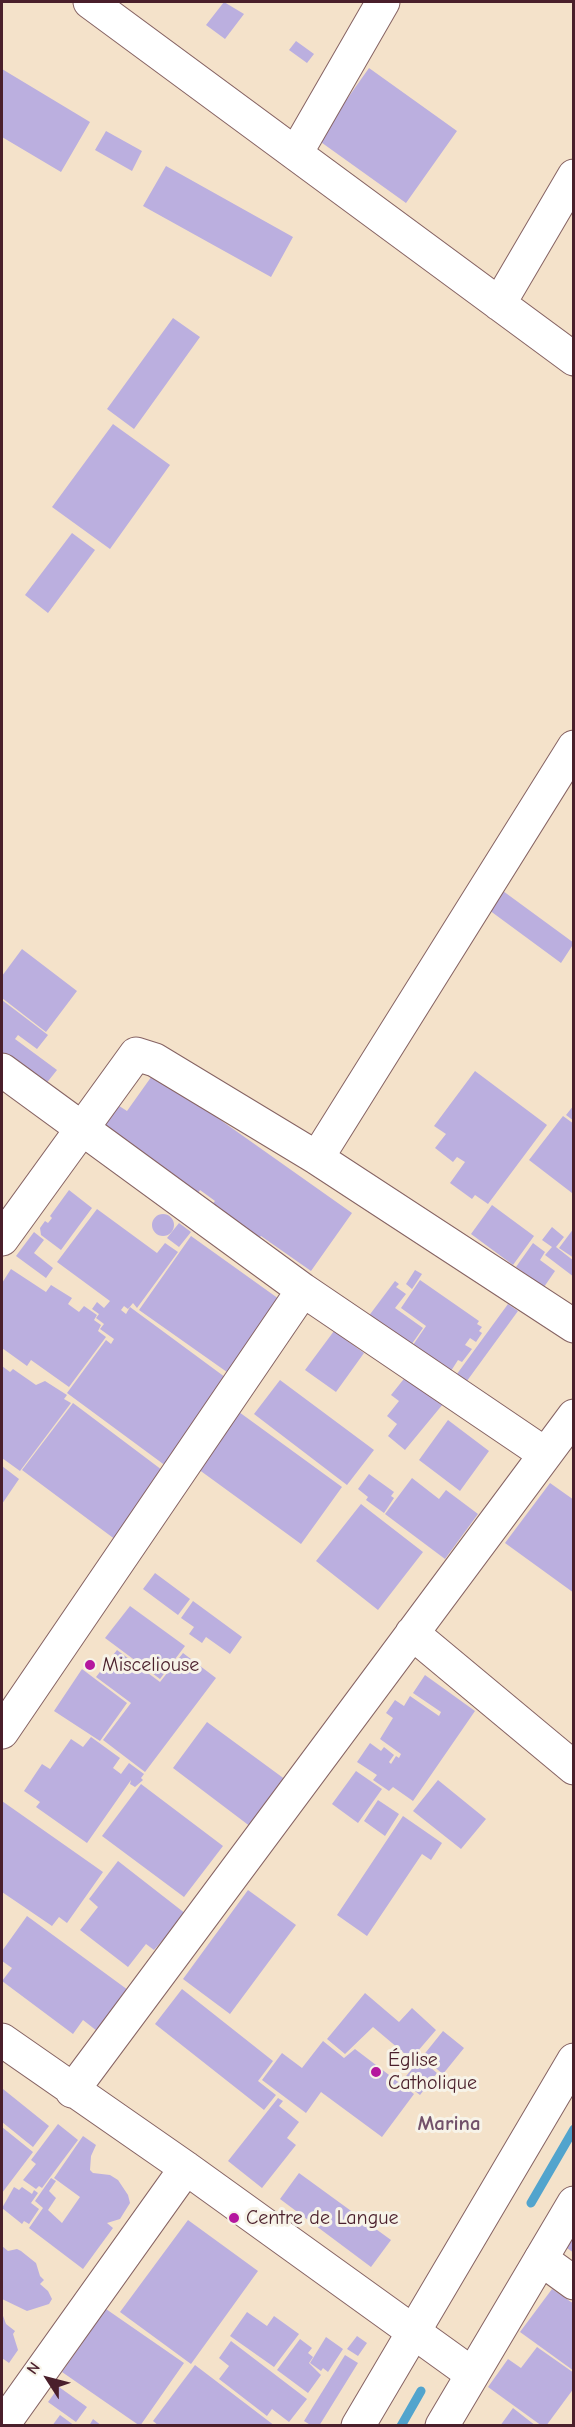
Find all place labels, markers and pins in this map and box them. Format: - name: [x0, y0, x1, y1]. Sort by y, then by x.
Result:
- place label: Misceliouse: [102, 1653, 199, 1677]
- marker: Misceliouse: [83, 1658, 97, 1672]
- place label: Église Catholique: [388, 2048, 477, 2095]
- marker: Église Catholique: [369, 2065, 383, 2079]
- place label: Centre de Langue: [246, 2206, 399, 2230]
- marker: Centre de Langue: [227, 2211, 241, 2225]

